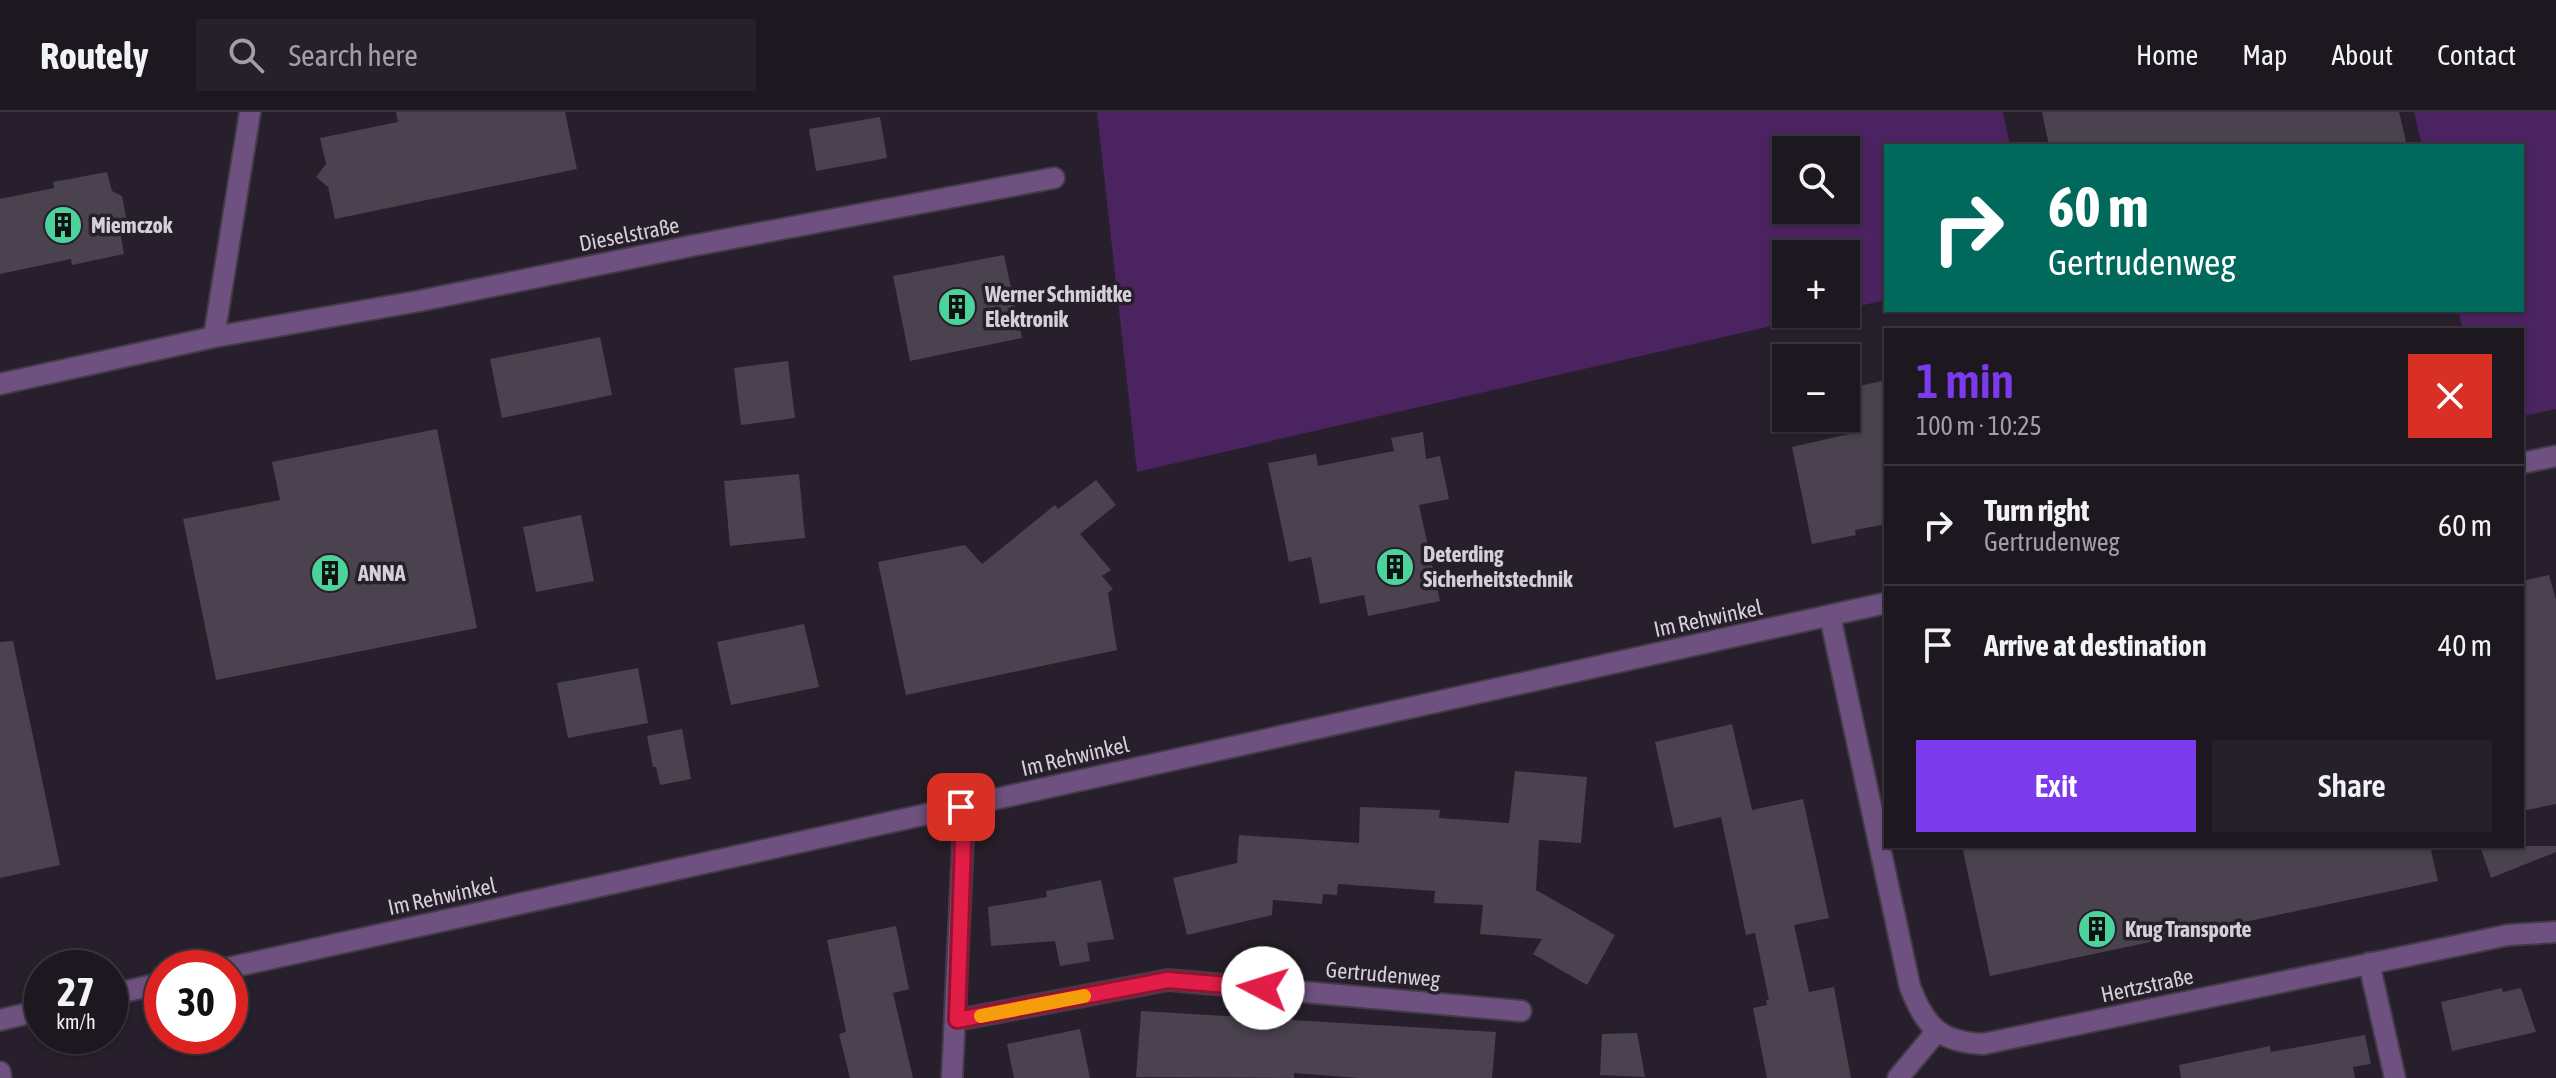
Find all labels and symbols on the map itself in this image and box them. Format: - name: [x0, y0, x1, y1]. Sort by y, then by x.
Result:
- building icon: Miemczok: [42, 204, 84, 246]
- place label: Miemczok: [91, 212, 173, 238]
- street label: Dieselstraße: [577, 212, 681, 256]
- place label: Werner Schmidtke Elektronik: [984, 281, 1132, 332]
- building icon: Werner Schmidtke Elektronik: [936, 286, 978, 328]
- place label: Deterding Sicherheitstechnik: [1423, 541, 1573, 592]
- building icon: Deterding Sicherheitstechnik: [1374, 546, 1416, 588]
- building icon: ANNA: [309, 552, 351, 594]
- place label: ANNA: [357, 560, 406, 586]
- street label: Im Rehwinkel: [1651, 594, 1765, 642]
- street label: Im Rehwinkel: [1018, 731, 1132, 781]
- pin: [927, 773, 995, 841]
- street label: Im Rehwinkel: [385, 872, 499, 920]
- building icon: Krug Transporte: [2076, 908, 2118, 950]
- place label: Krug Transporte: [2125, 916, 2252, 942]
- position arrow: [1221, 946, 1305, 1030]
- speed limit sign: 30: [144, 950, 248, 1054]
- street label: Gertrudenweg: [1325, 956, 1442, 992]
- street label: Hertzstraße: [2098, 963, 2196, 1007]

